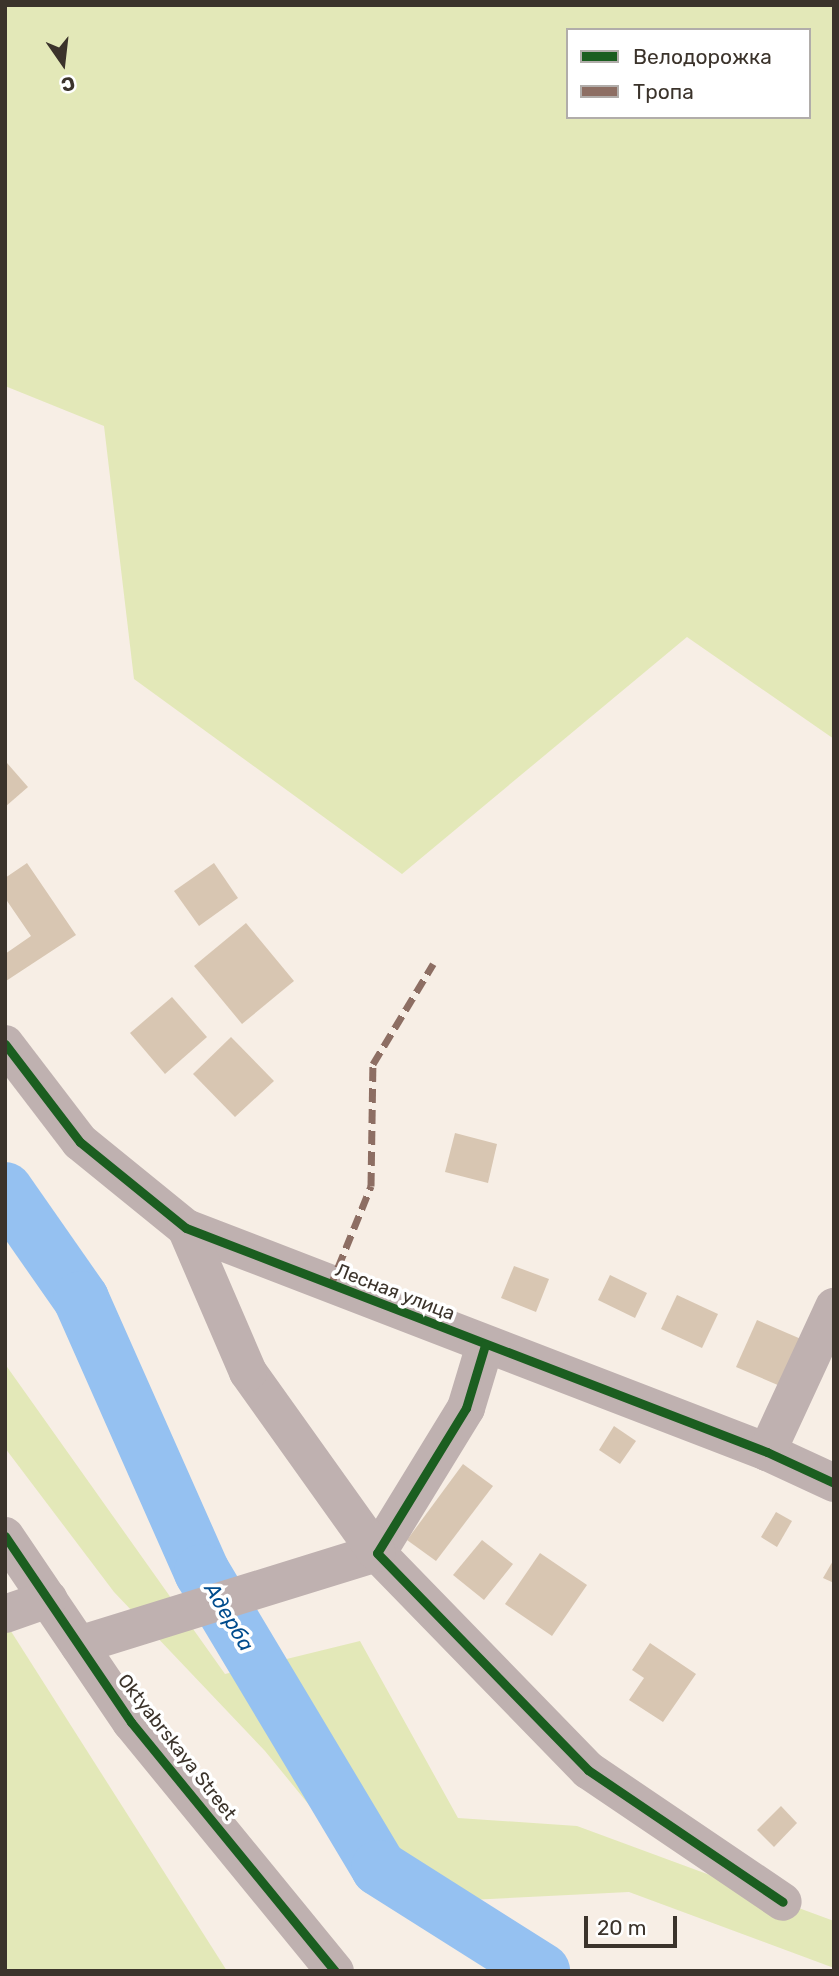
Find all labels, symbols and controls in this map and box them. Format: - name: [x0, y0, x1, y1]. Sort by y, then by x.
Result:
- north arrow: [28, 28, 98, 98]
- legend: [566, 28, 811, 119]
- text: Велодорожка: [633, 44, 772, 69]
- text: С: [59, 71, 77, 97]
- text: Тропа: [633, 79, 694, 104]
- street label: Лесная улица: [332, 1259, 458, 1325]
- water label: Адерба: [199, 1578, 259, 1656]
- street label: Oktyabrskaya Street: [113, 1669, 241, 1825]
- scale bar: [587, 1902, 680, 1946]
- text: 20 m: [597, 1915, 646, 1940]

